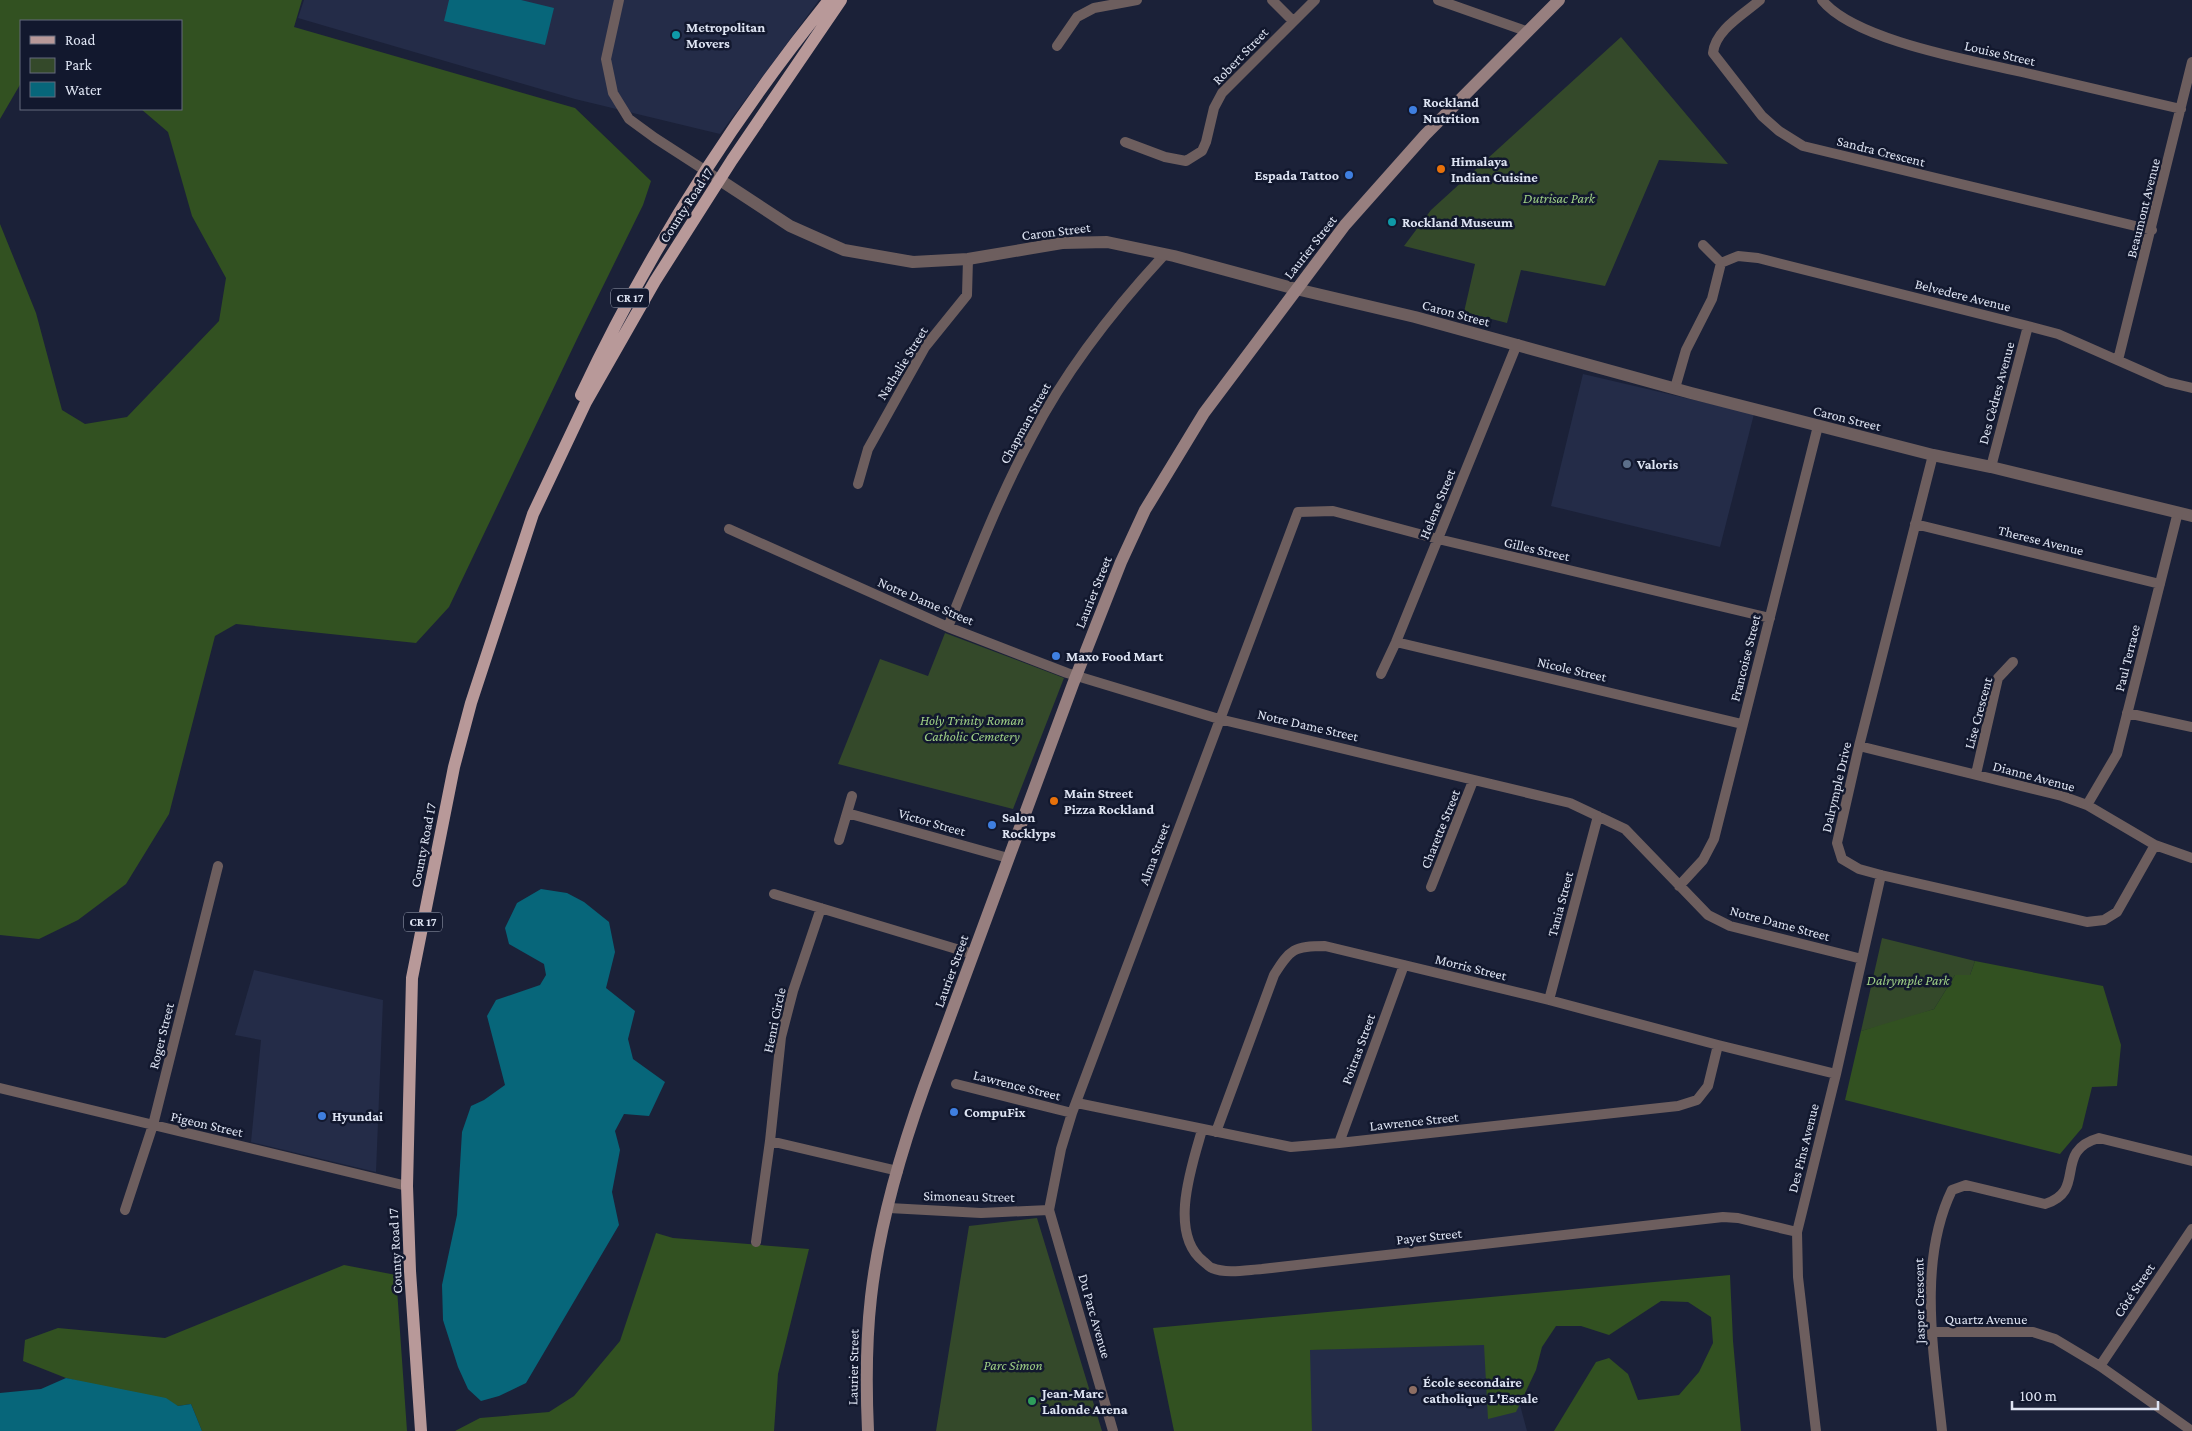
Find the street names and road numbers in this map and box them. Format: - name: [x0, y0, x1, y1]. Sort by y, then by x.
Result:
- street label: Robert Street: [1209, 24, 1271, 88]
- street label: Louise Street: [1963, 37, 2037, 69]
- street label: Sandra Crescent: [1835, 132, 1927, 170]
- street label: Beaumont Avenue: [2123, 157, 2163, 259]
- street label: County Road 17: [656, 164, 716, 245]
- street label: Laurier Street: [1280, 212, 1340, 282]
- street label: Caron Street: [1021, 219, 1092, 243]
- street label: Belvedere Avenue: [1913, 275, 2013, 315]
- road number: CR 17: [611, 288, 649, 308]
- street label: Caron Street: [1420, 296, 1492, 330]
- street label: Nathalie Street: [873, 323, 931, 402]
- street label: Des Cèdres Avenue: [1975, 340, 2017, 446]
- street label: Chapman Street: [996, 379, 1054, 466]
- street label: Caron Street: [1811, 402, 1883, 434]
- street label: Helene Street: [1416, 466, 1458, 541]
- street label: Therese Avenue: [1997, 522, 2085, 558]
- street label: Gilles Street: [1503, 534, 1572, 564]
- street label: Laurier Street: [1071, 553, 1115, 630]
- street label: Notre Dame Street: [876, 574, 977, 629]
- street label: Francoise Street: [1726, 613, 1764, 703]
- street label: Paul Terrace: [2111, 623, 2143, 693]
- street label: Nicole Street: [1536, 653, 1609, 685]
- street label: Lise Crescent: [1961, 675, 1995, 751]
- street label: Notre Dame Street: [1256, 706, 1360, 744]
- street label: Dalrymple Drive: [1818, 740, 1854, 834]
- street label: Dianne Avenue: [1991, 757, 2077, 795]
- street label: Charette Street: [1417, 787, 1463, 871]
- street label: County Road 17: [407, 801, 439, 889]
- street label: Victor Street: [897, 805, 968, 839]
- street label: Alma Street: [1135, 820, 1173, 887]
- street label: Tania Street: [1544, 869, 1576, 938]
- street label: Notre Dame Street: [1728, 902, 1832, 944]
- road number: CR 17: [404, 912, 442, 932]
- street label: Laurier Street: [930, 932, 972, 1009]
- street label: Morris Street: [1434, 950, 1509, 984]
- street label: Henri Circle: [759, 986, 789, 1054]
- street label: Roger Street: [145, 1001, 177, 1071]
- street label: Poitras Street: [1338, 1011, 1378, 1087]
- street label: Lawrence Street: [972, 1066, 1063, 1104]
- street label: Des Pins Avenue: [1784, 1102, 1822, 1194]
- street label: Pigeon Street: [169, 1108, 245, 1140]
- street label: Lawrence Street: [1369, 1108, 1460, 1134]
- street label: Simoneau Street: [923, 1187, 1015, 1205]
- street label: County Road 17: [385, 1207, 405, 1294]
- street label: Payer Street: [1395, 1225, 1463, 1247]
- street label: Jasper Crescent: [1910, 1258, 1928, 1346]
- street label: Côté Street: [2110, 1260, 2158, 1320]
- street label: Du Parc Avenue: [1075, 1272, 1115, 1360]
- street label: Quartz Avenue: [1945, 1311, 2027, 1327]
- street label: Laurier Street: [844, 1328, 862, 1405]

